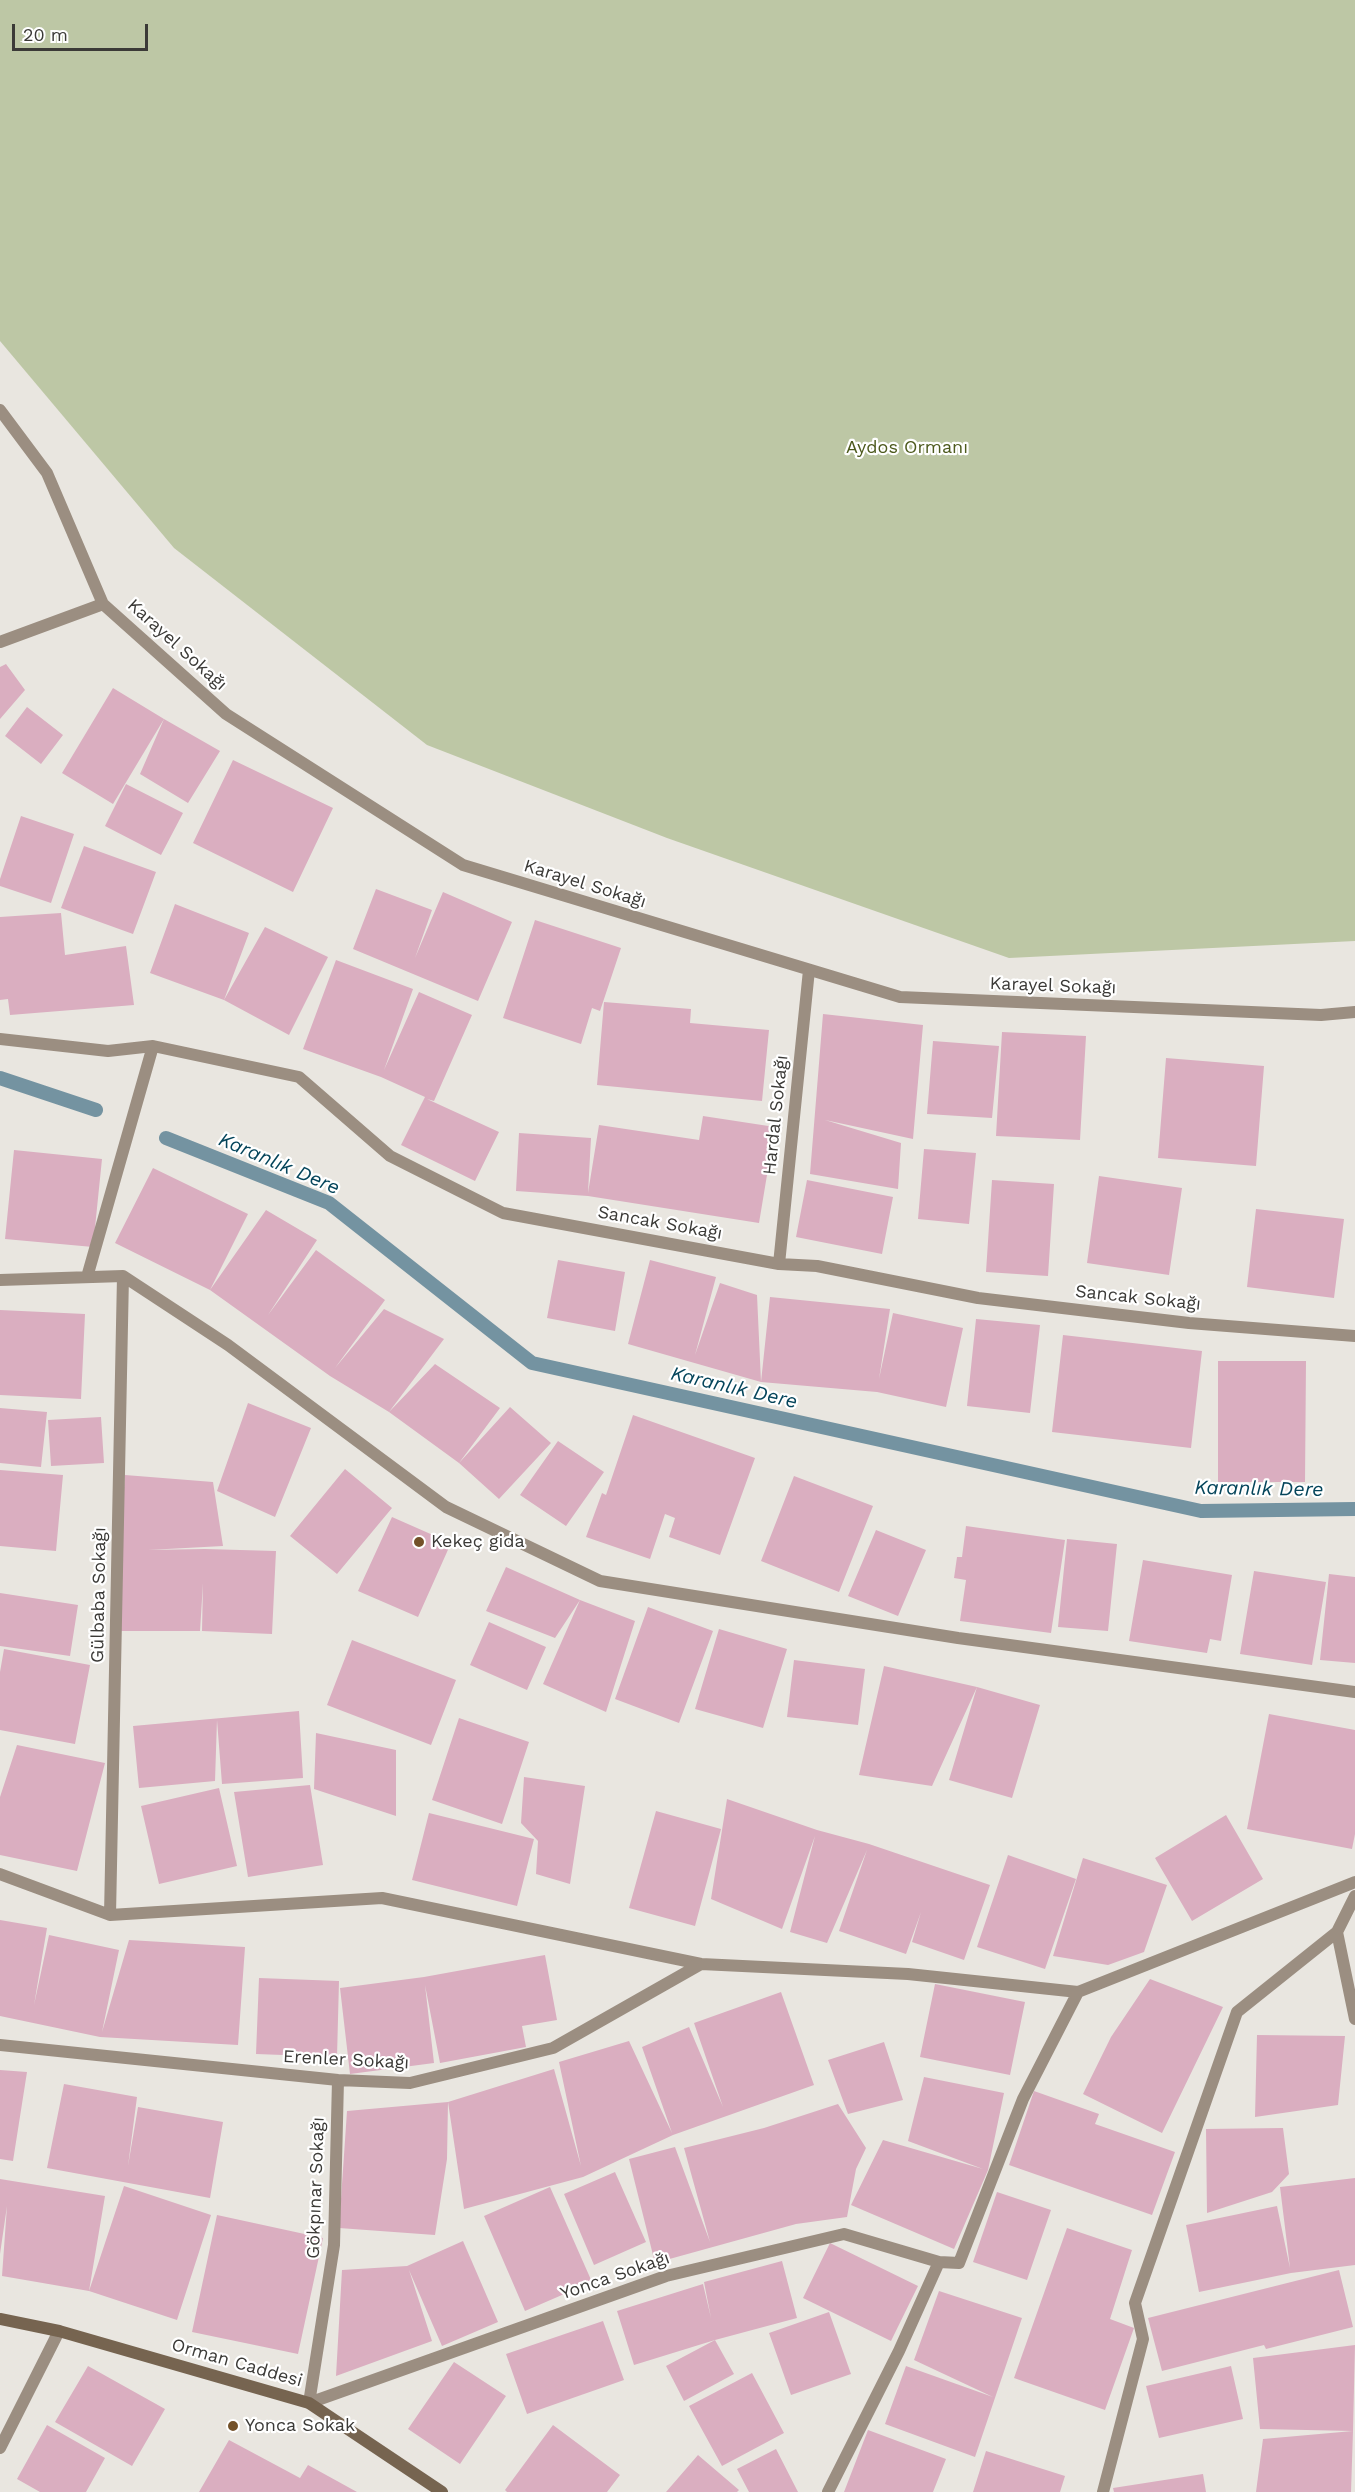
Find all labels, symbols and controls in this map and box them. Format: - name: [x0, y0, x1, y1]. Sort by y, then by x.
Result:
- scale bar: [15, 12, 152, 50]
- text: 20 m: [23, 24, 68, 45]
- park label: Aydos Ormanı: [846, 437, 968, 459]
- street label: Karayel Sokağı: [123, 595, 231, 695]
- street label: Karayel Sokağı: [521, 855, 649, 913]
- street label: Karayel Sokağı: [989, 973, 1117, 999]
- street label: Hardal Sokağı: [759, 1054, 793, 1176]
- water label: Karanlık Dere: [215, 1128, 343, 1200]
- street label: Sancak Sokağı: [596, 1201, 724, 1245]
- street label: Sancak Sokağı: [1074, 1281, 1202, 1315]
- water label: Karanlık Dere: [668, 1362, 800, 1414]
- water label: Karanlık Dere: [1194, 1476, 1324, 1502]
- street label: Gülbaba Sokağı: [87, 1527, 111, 1663]
- place label: Kekeç gida: [431, 1531, 525, 1553]
- marker: Kekeç gida: [412, 1535, 426, 1549]
- street label: Erenler Sokağı: [282, 2046, 410, 2074]
- street label: Gökpınar Sokağı: [303, 2117, 329, 2259]
- street label: Yonca Sokağı: [557, 2247, 673, 2305]
- street label: Orman Caddesi: [169, 2334, 305, 2392]
- place label: Yonca Sokak: [245, 2415, 355, 2437]
- marker: Yonca Sokak: [226, 2419, 240, 2433]

